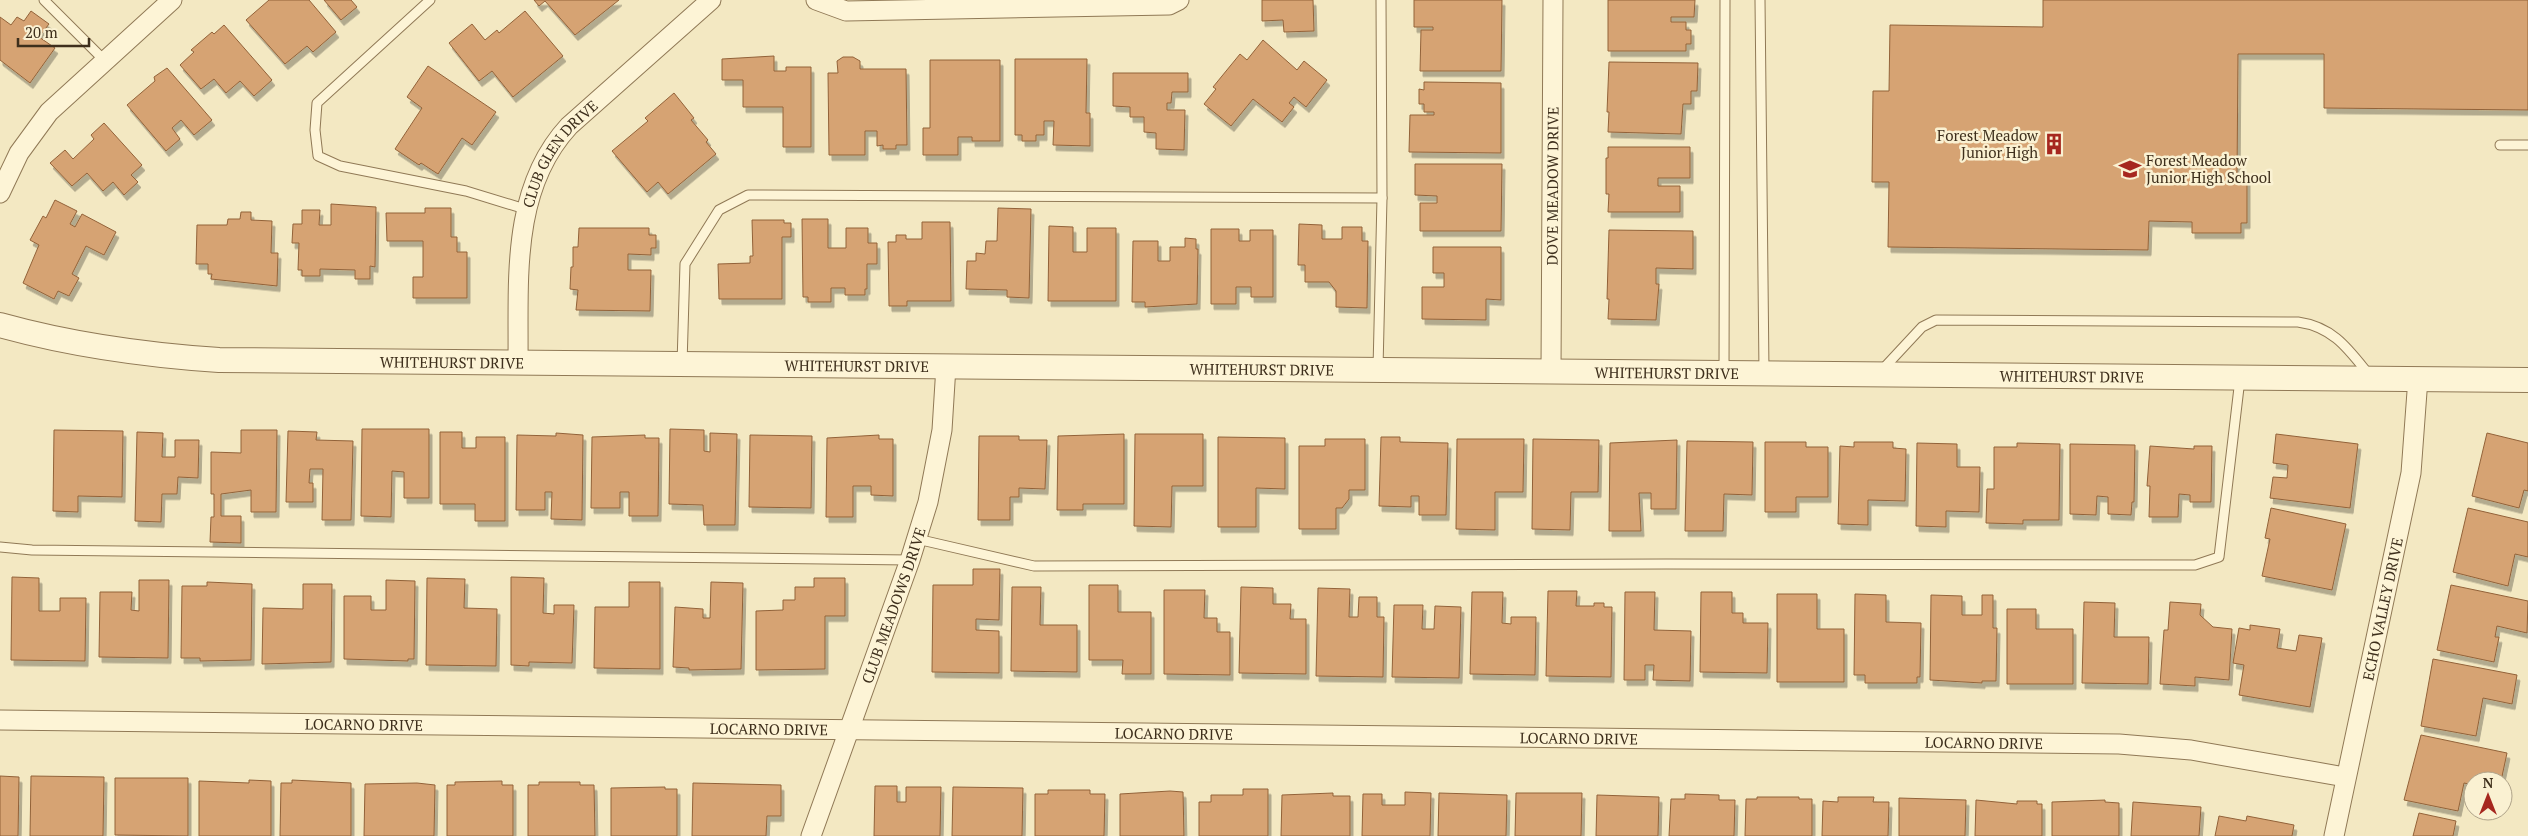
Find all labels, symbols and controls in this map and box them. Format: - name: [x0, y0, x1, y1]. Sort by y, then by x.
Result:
- scale bar: [18, 15, 89, 47]
- text: 20 m: [25, 22, 58, 42]
- street label: CLUB GLEN DRIVE: [518, 95, 602, 210]
- street label: DOVE MEADOW DRIVE: [1542, 106, 1562, 266]
- place label: Forest Meadow Junior High: [1937, 125, 2039, 162]
- building icon: Forest Meadow Junior High: [2041, 131, 2067, 157]
- place label: Forest Meadow Junior High School: [2146, 150, 2272, 187]
- school or university icon: Forest Meadow Junior High School: [2117, 156, 2143, 182]
- street label: WHITEHURST DRIVE: [380, 351, 524, 373]
- street label: WHITEHURST DRIVE: [785, 355, 929, 376]
- street label: WHITEHURST DRIVE: [1190, 358, 1334, 380]
- street label: WHITEHURST DRIVE: [1595, 362, 1739, 383]
- street label: WHITEHURST DRIVE: [2000, 365, 2144, 387]
- street label: CLUB MEADOWS DRIVE: [857, 525, 930, 686]
- street label: ECHO VALLEY DRIVE: [2357, 536, 2407, 682]
- street label: LOCARNO DRIVE: [305, 713, 423, 735]
- street label: LOCARNO DRIVE: [710, 718, 828, 739]
- street label: LOCARNO DRIVE: [1115, 723, 1233, 744]
- street label: LOCARNO DRIVE: [1520, 727, 1638, 749]
- street label: LOCARNO DRIVE: [1925, 732, 2043, 753]
- north arrow: [2463, 771, 2513, 821]
- text: N: [2483, 773, 2494, 792]

